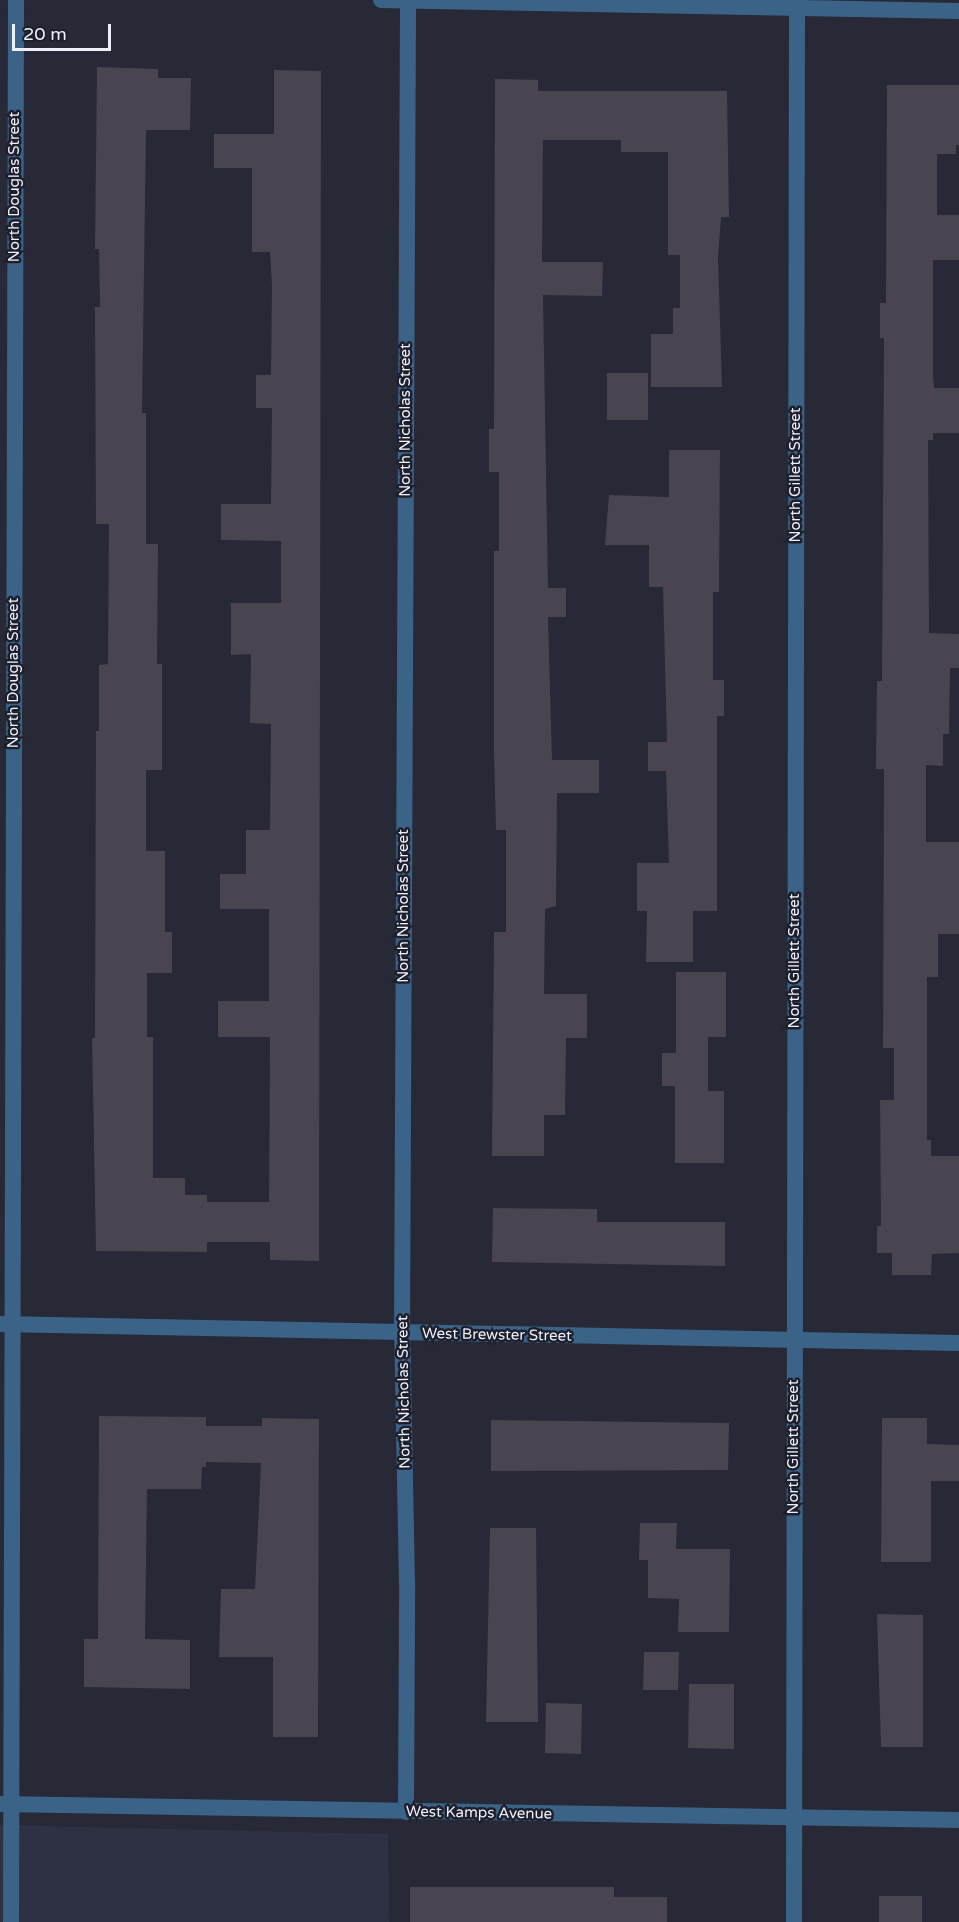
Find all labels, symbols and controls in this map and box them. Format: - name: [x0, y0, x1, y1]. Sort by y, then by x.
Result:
- scale bar: [15, 12, 114, 50]
- text: 20 m: [23, 23, 67, 45]
- street label: North Douglas Street: [6, 112, 24, 262]
- street label: North Nicholas Street: [397, 343, 415, 497]
- street label: North Gillett Street: [787, 408, 805, 542]
- street label: North Douglas Street: [5, 598, 23, 748]
- street label: North Nicholas Street: [395, 829, 413, 983]
- street label: North Gillett Street: [786, 894, 804, 1028]
- street label: North Nicholas Street: [394, 1315, 414, 1469]
- street label: West Brewster Street: [422, 1325, 572, 1345]
- street label: North Gillett Street: [785, 1380, 803, 1514]
- street label: West Kamps Avenue: [406, 1803, 552, 1823]

